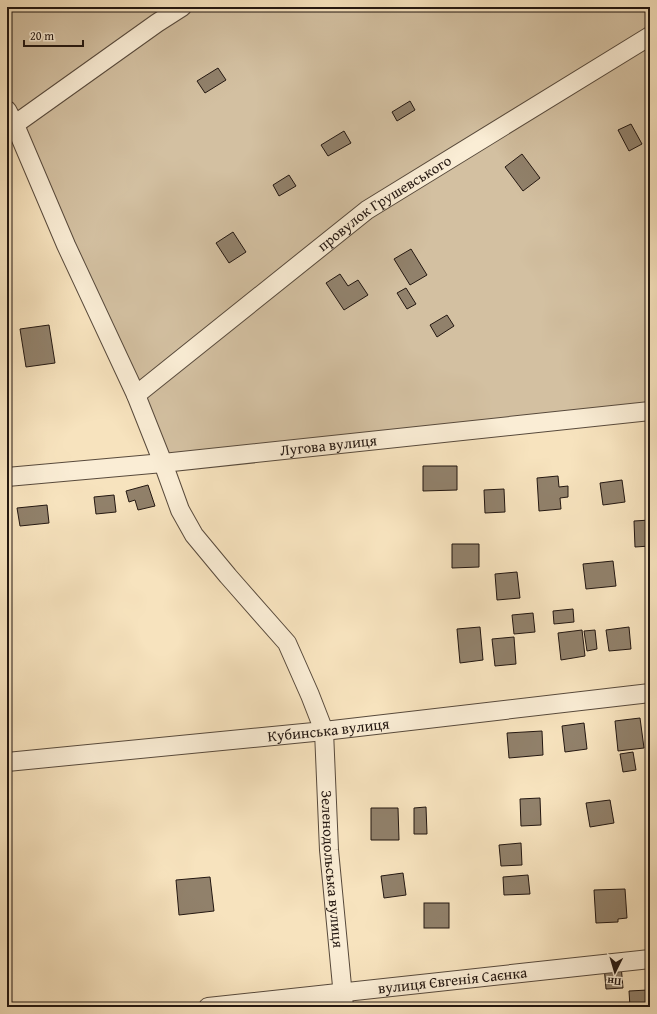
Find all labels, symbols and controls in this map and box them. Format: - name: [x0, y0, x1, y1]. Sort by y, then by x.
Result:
- scale bar: [24, 22, 83, 48]
- text: 20 m: [30, 27, 54, 44]
- street label: провулок Грушевського: [312, 150, 455, 256]
- street label: Лугова вулиця: [279, 429, 378, 460]
- street label: Кубинська вулиця: [266, 712, 391, 746]
- street label: Зеленодольська вулиця: [316, 790, 349, 949]
- north arrow: [595, 952, 635, 992]
- street label: вулиця Євгенія Саєнка: [377, 961, 529, 998]
- text: Пн: [606, 973, 622, 991]

